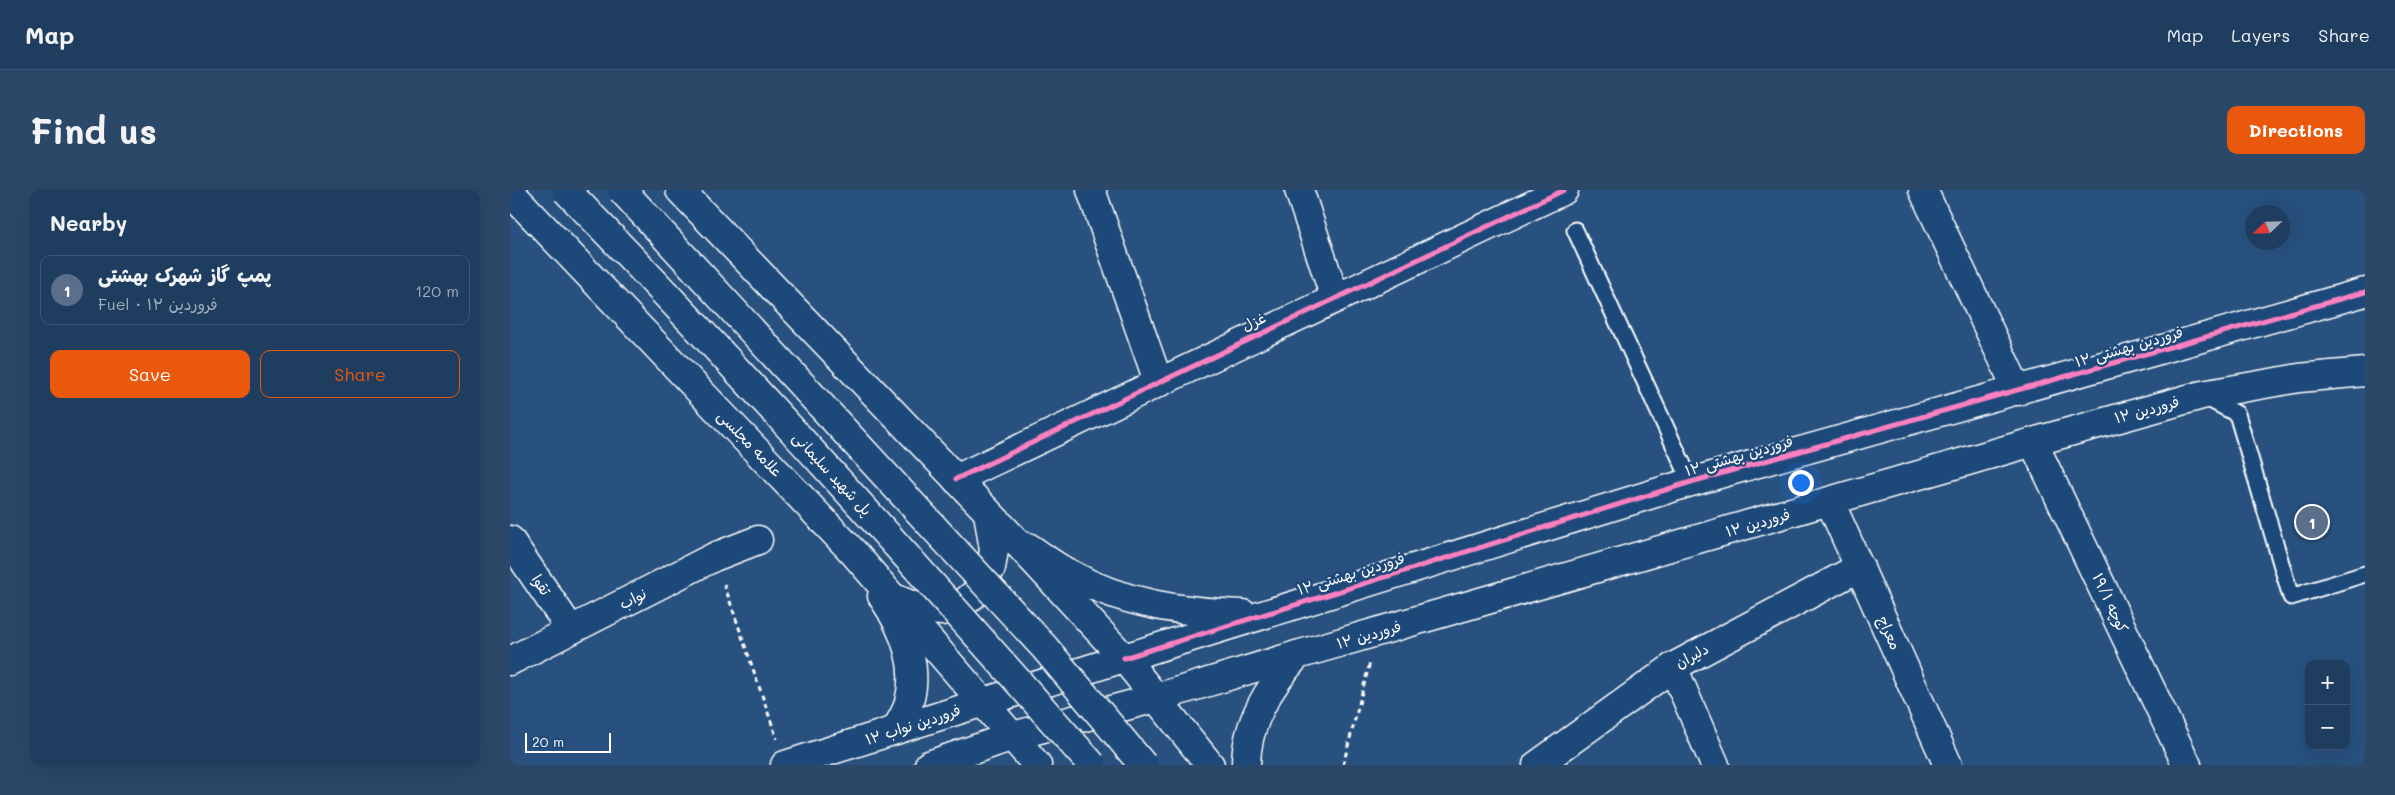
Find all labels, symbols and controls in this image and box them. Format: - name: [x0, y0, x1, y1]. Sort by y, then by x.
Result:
- text: Map: [25, 19, 74, 50]
- text: Map: [2167, 23, 2203, 47]
- text: Layers: [2231, 23, 2290, 47]
- text: Share: [2318, 23, 2370, 47]
- button: Directions: [2227, 106, 2365, 154]
- text: Find us: [30, 107, 157, 153]
- north arrow: [2245, 205, 2290, 250]
- text: Nearby: [50, 209, 127, 236]
- text: پمپ گاز شهرک بهشتی: [98, 262, 271, 287]
- text: 1: [63, 280, 71, 301]
- text: 120 m: [415, 280, 459, 301]
- text: Fuel · ۱۲ فروردین: [98, 293, 218, 314]
- street label: غزل: [1238, 307, 1269, 335]
- street label: ۱۲ فروردین بهشتی: [2072, 321, 2185, 372]
- button: Save: [50, 350, 250, 398]
- button: Share: [260, 350, 460, 398]
- street label: ۱۲ فروردین: [2112, 391, 2181, 427]
- street label: علامه مجلسی: [713, 405, 788, 482]
- street label: پل شهید سلیمانی: [788, 427, 877, 520]
- street label: ۱۲ فروردین بهشتی: [1682, 430, 1795, 481]
- your location: [1788, 470, 1814, 496]
- street label: ۱۲ فروردین: [1723, 503, 1792, 541]
- pin: 1: [2296, 503, 2328, 541]
- street label: ۱۲ فروردین بهشتی: [1294, 547, 1407, 600]
- street label: تقوا: [528, 570, 556, 599]
- street label: کوچه ۱۹/۱: [2088, 570, 2133, 636]
- street label: نواب: [616, 583, 650, 613]
- street label: معراج: [1873, 612, 1906, 653]
- street label: ۱۲ فروردین: [1334, 615, 1403, 653]
- street label: دلیران: [1671, 638, 1712, 672]
- map controls: [2305, 660, 2350, 750]
- button: +: [2305, 660, 2350, 705]
- street label: ۱۲ فروردین نواب: [862, 699, 963, 749]
- button: −: [2305, 705, 2350, 750]
- scale bar: [525, 730, 611, 753]
- text: 20 m: [532, 732, 564, 751]

